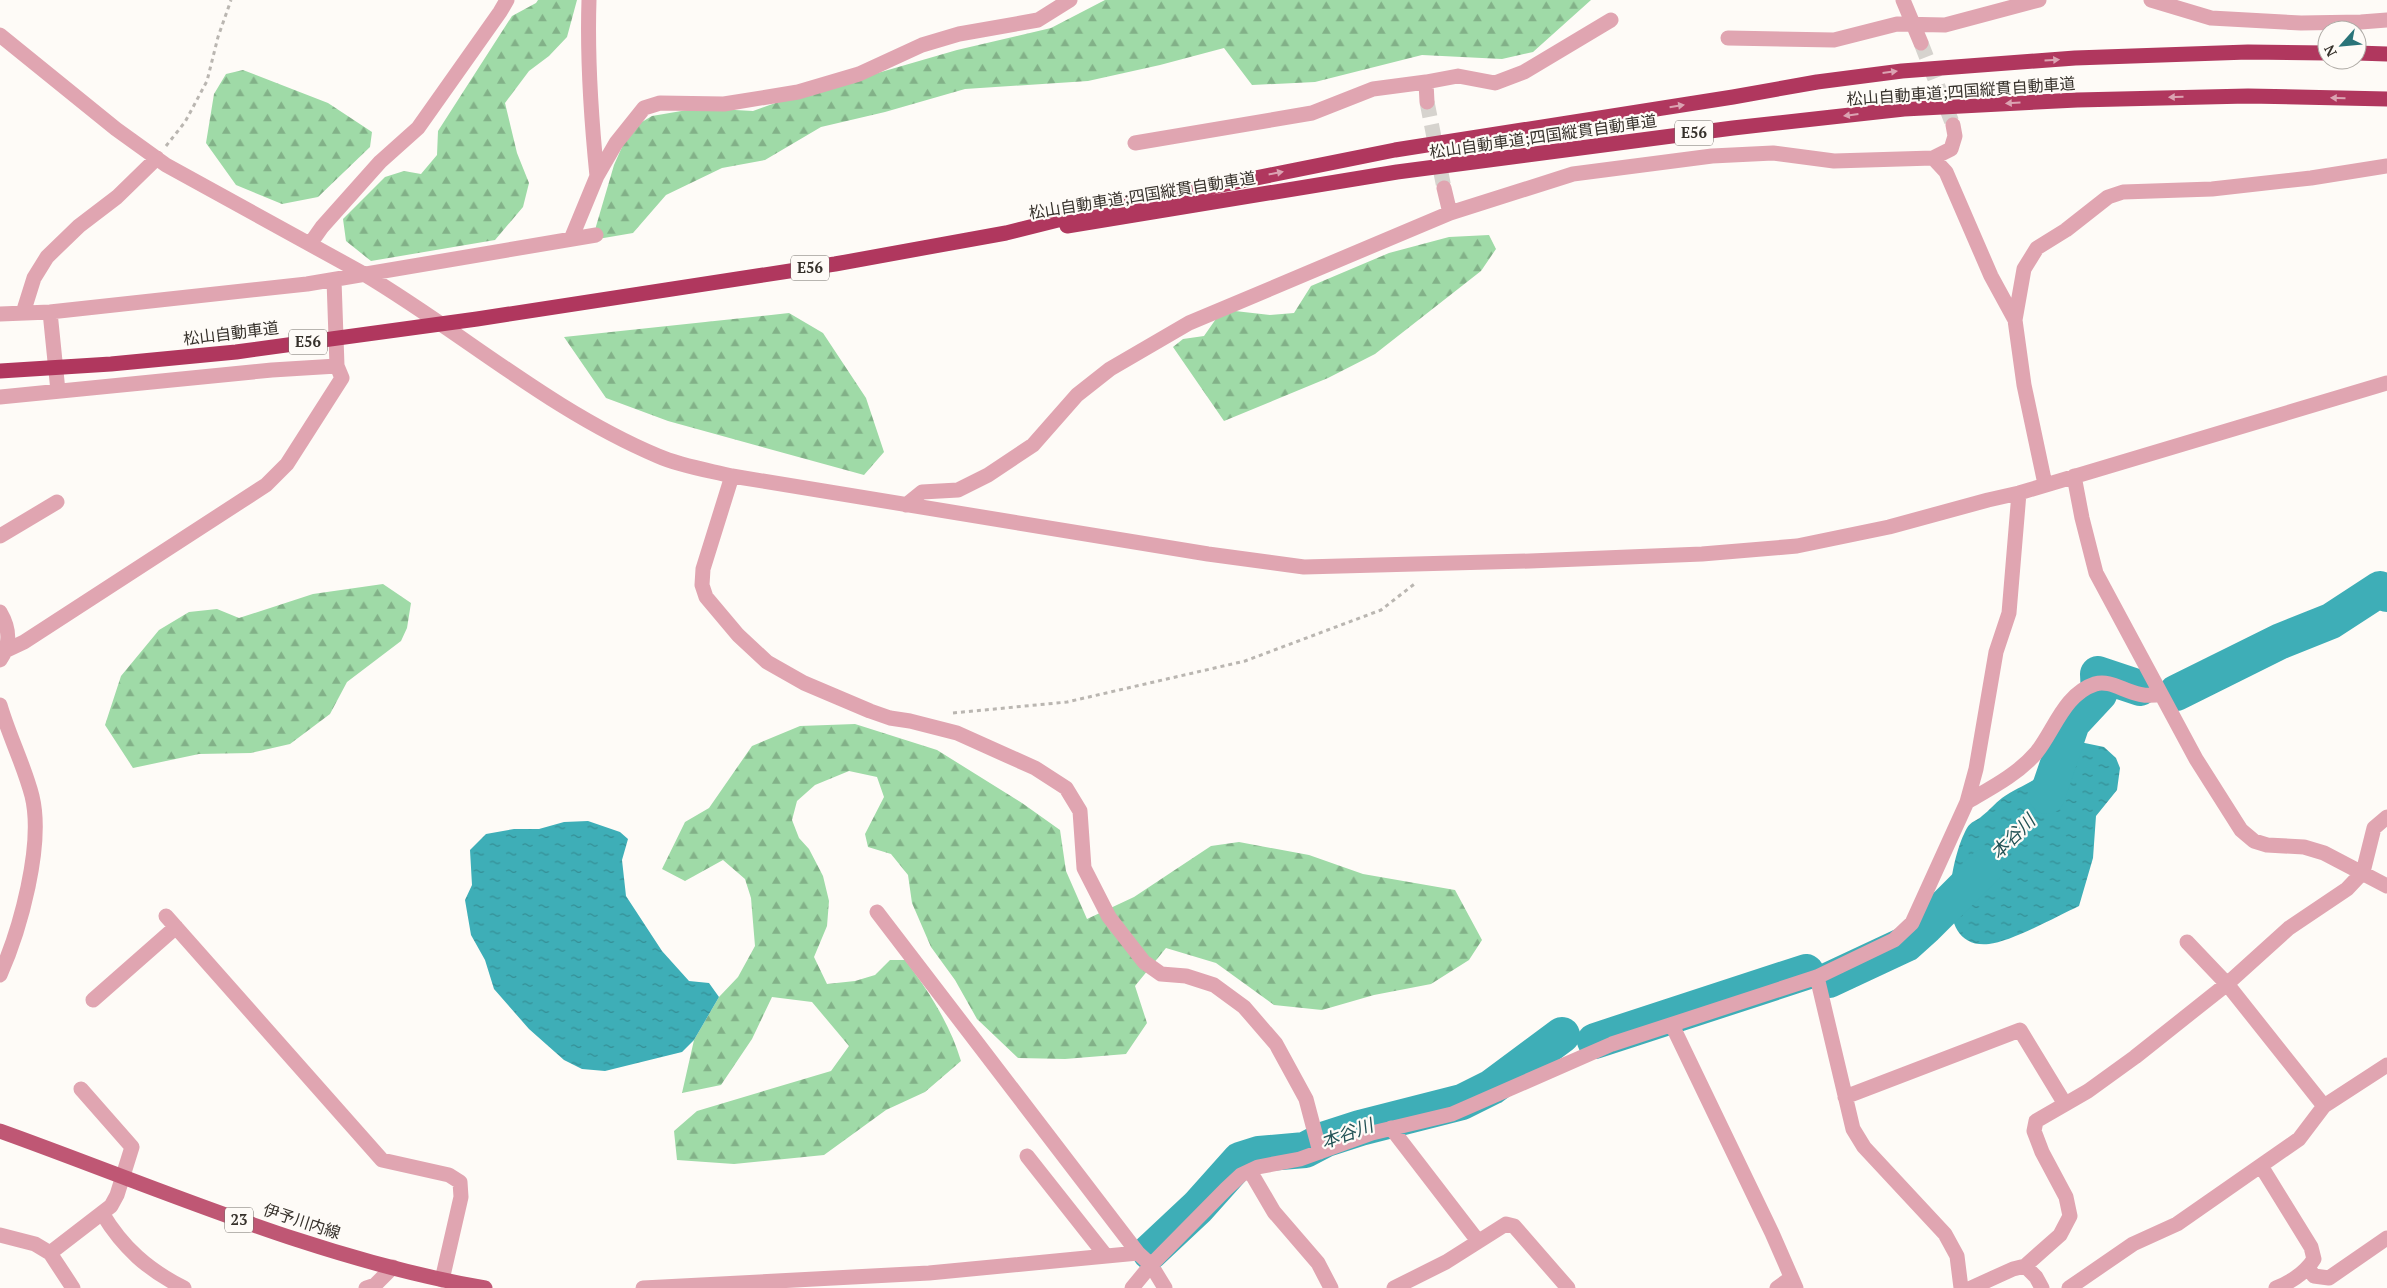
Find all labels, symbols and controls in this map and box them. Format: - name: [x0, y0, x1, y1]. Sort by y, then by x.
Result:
- north arrow: [2317, 20, 2367, 70]
- text: N: [2319, 42, 2341, 60]
- one-way arrow: [2044, 55, 2060, 63]
- one-way arrow: [1882, 68, 1898, 76]
- street label: 松山自動車道;四国縦貫自動車道: [1846, 72, 2076, 110]
- one-way arrow: [2168, 94, 2184, 102]
- one-way arrow: [2330, 94, 2346, 102]
- one-way arrow: [2005, 100, 2021, 108]
- one-way arrow: [1670, 101, 1686, 109]
- street label: 松山自動車道;四国縦貫自動車道: [1428, 109, 1658, 163]
- one-way arrow: [1843, 111, 1859, 119]
- road number: E56: [1675, 120, 1713, 146]
- street label: 松山自動車道;四国縦貫自動車道: [1027, 166, 1257, 224]
- one-way arrow: [1268, 169, 1284, 177]
- road number: E56: [791, 256, 829, 280]
- street label: 松山自動車道: [182, 316, 280, 350]
- road number: E56: [289, 330, 327, 354]
- water label: 本谷川: [1985, 807, 2041, 864]
- water label: 本谷川: [1317, 1112, 1378, 1154]
- street label: 伊予川内線: [261, 1198, 343, 1244]
- road number: 23: [225, 1208, 253, 1232]

